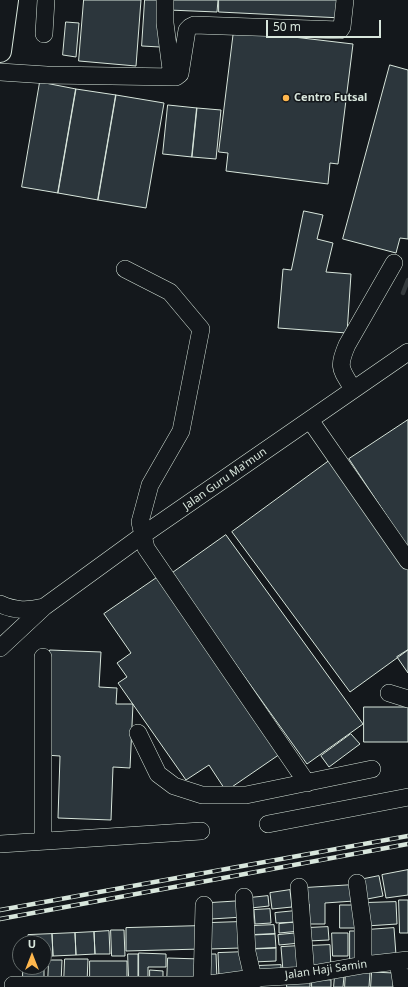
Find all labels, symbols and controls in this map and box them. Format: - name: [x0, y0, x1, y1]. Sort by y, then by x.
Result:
- scale bar: [268, 12, 383, 38]
- text: 50 m: [273, 18, 301, 35]
- place label: Centro Futsal: [294, 91, 367, 105]
- marker: Centro Futsal: [281, 93, 291, 103]
- street label: Jalan Guru Ma'mun: [181, 445, 269, 513]
- north arrow: [12, 935, 52, 975]
- text: U: [28, 936, 36, 951]
- street label: Jalan Haji Samin: [284, 958, 368, 982]

